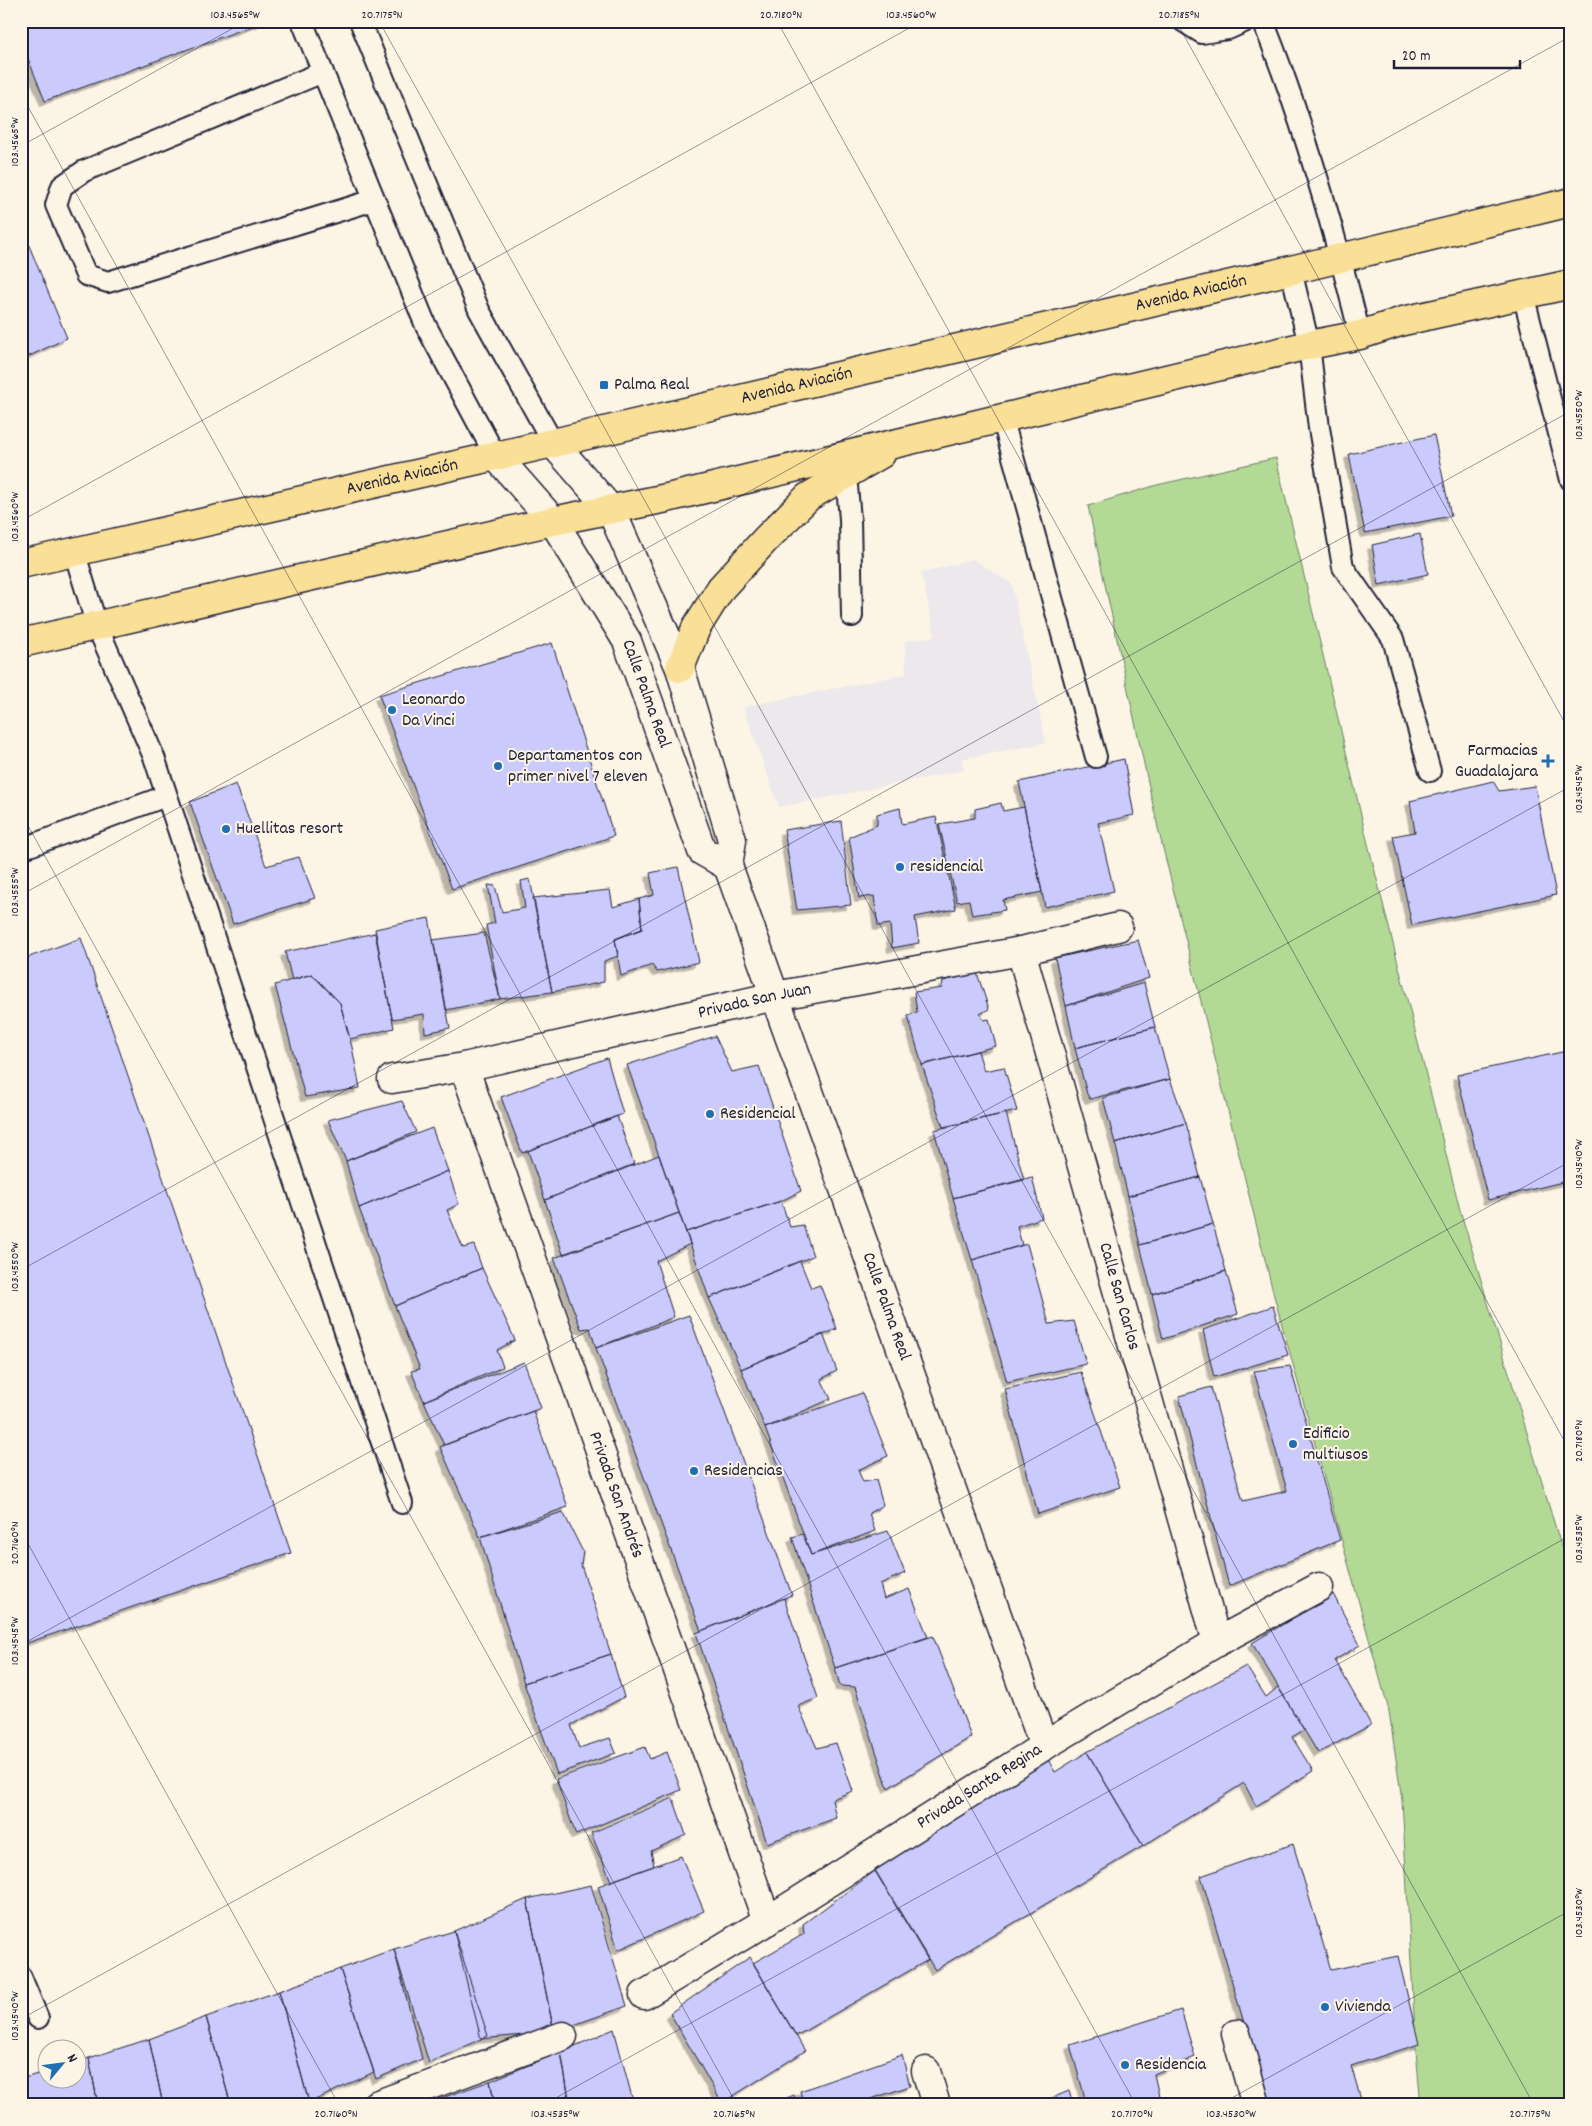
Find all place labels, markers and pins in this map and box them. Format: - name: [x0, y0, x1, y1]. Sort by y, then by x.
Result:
- place label: Palma Real: [614, 373, 690, 398]
- marker: Palma Real: [598, 379, 610, 391]
- place label: Leonardo Da Vinci: [402, 688, 465, 734]
- marker: Leonardo Da Vinci: [386, 704, 398, 716]
- place label: Farmacias Guadalajara: [1455, 739, 1539, 785]
- place label: Departamentos con primer nivel 7 eleven: [508, 744, 648, 790]
- marker: Farmacias Guadalajara: [1542, 755, 1554, 767]
- marker: Departamentos con primer nivel 7 eleven: [492, 760, 504, 772]
- place label: Huellitas resort: [236, 817, 343, 842]
- marker: Huellitas resort: [220, 823, 232, 835]
- place label: residencial: [910, 855, 984, 880]
- marker: residencial: [894, 861, 906, 873]
- place label: Residencial: [720, 1102, 796, 1127]
- marker: Residencial: [704, 1108, 716, 1120]
- place label: Edificio multiusos: [1303, 1422, 1368, 1468]
- marker: Edificio multiusos: [1287, 1438, 1299, 1450]
- place label: Residencias: [704, 1459, 783, 1484]
- marker: Residencias: [688, 1465, 700, 1477]
- place label: Vivienda: [1335, 1995, 1391, 2020]
- marker: Vivienda: [1319, 2001, 1331, 2013]
- place label: Residencia: [1135, 2053, 1207, 2078]
- marker: Residencia: [1119, 2059, 1131, 2071]

